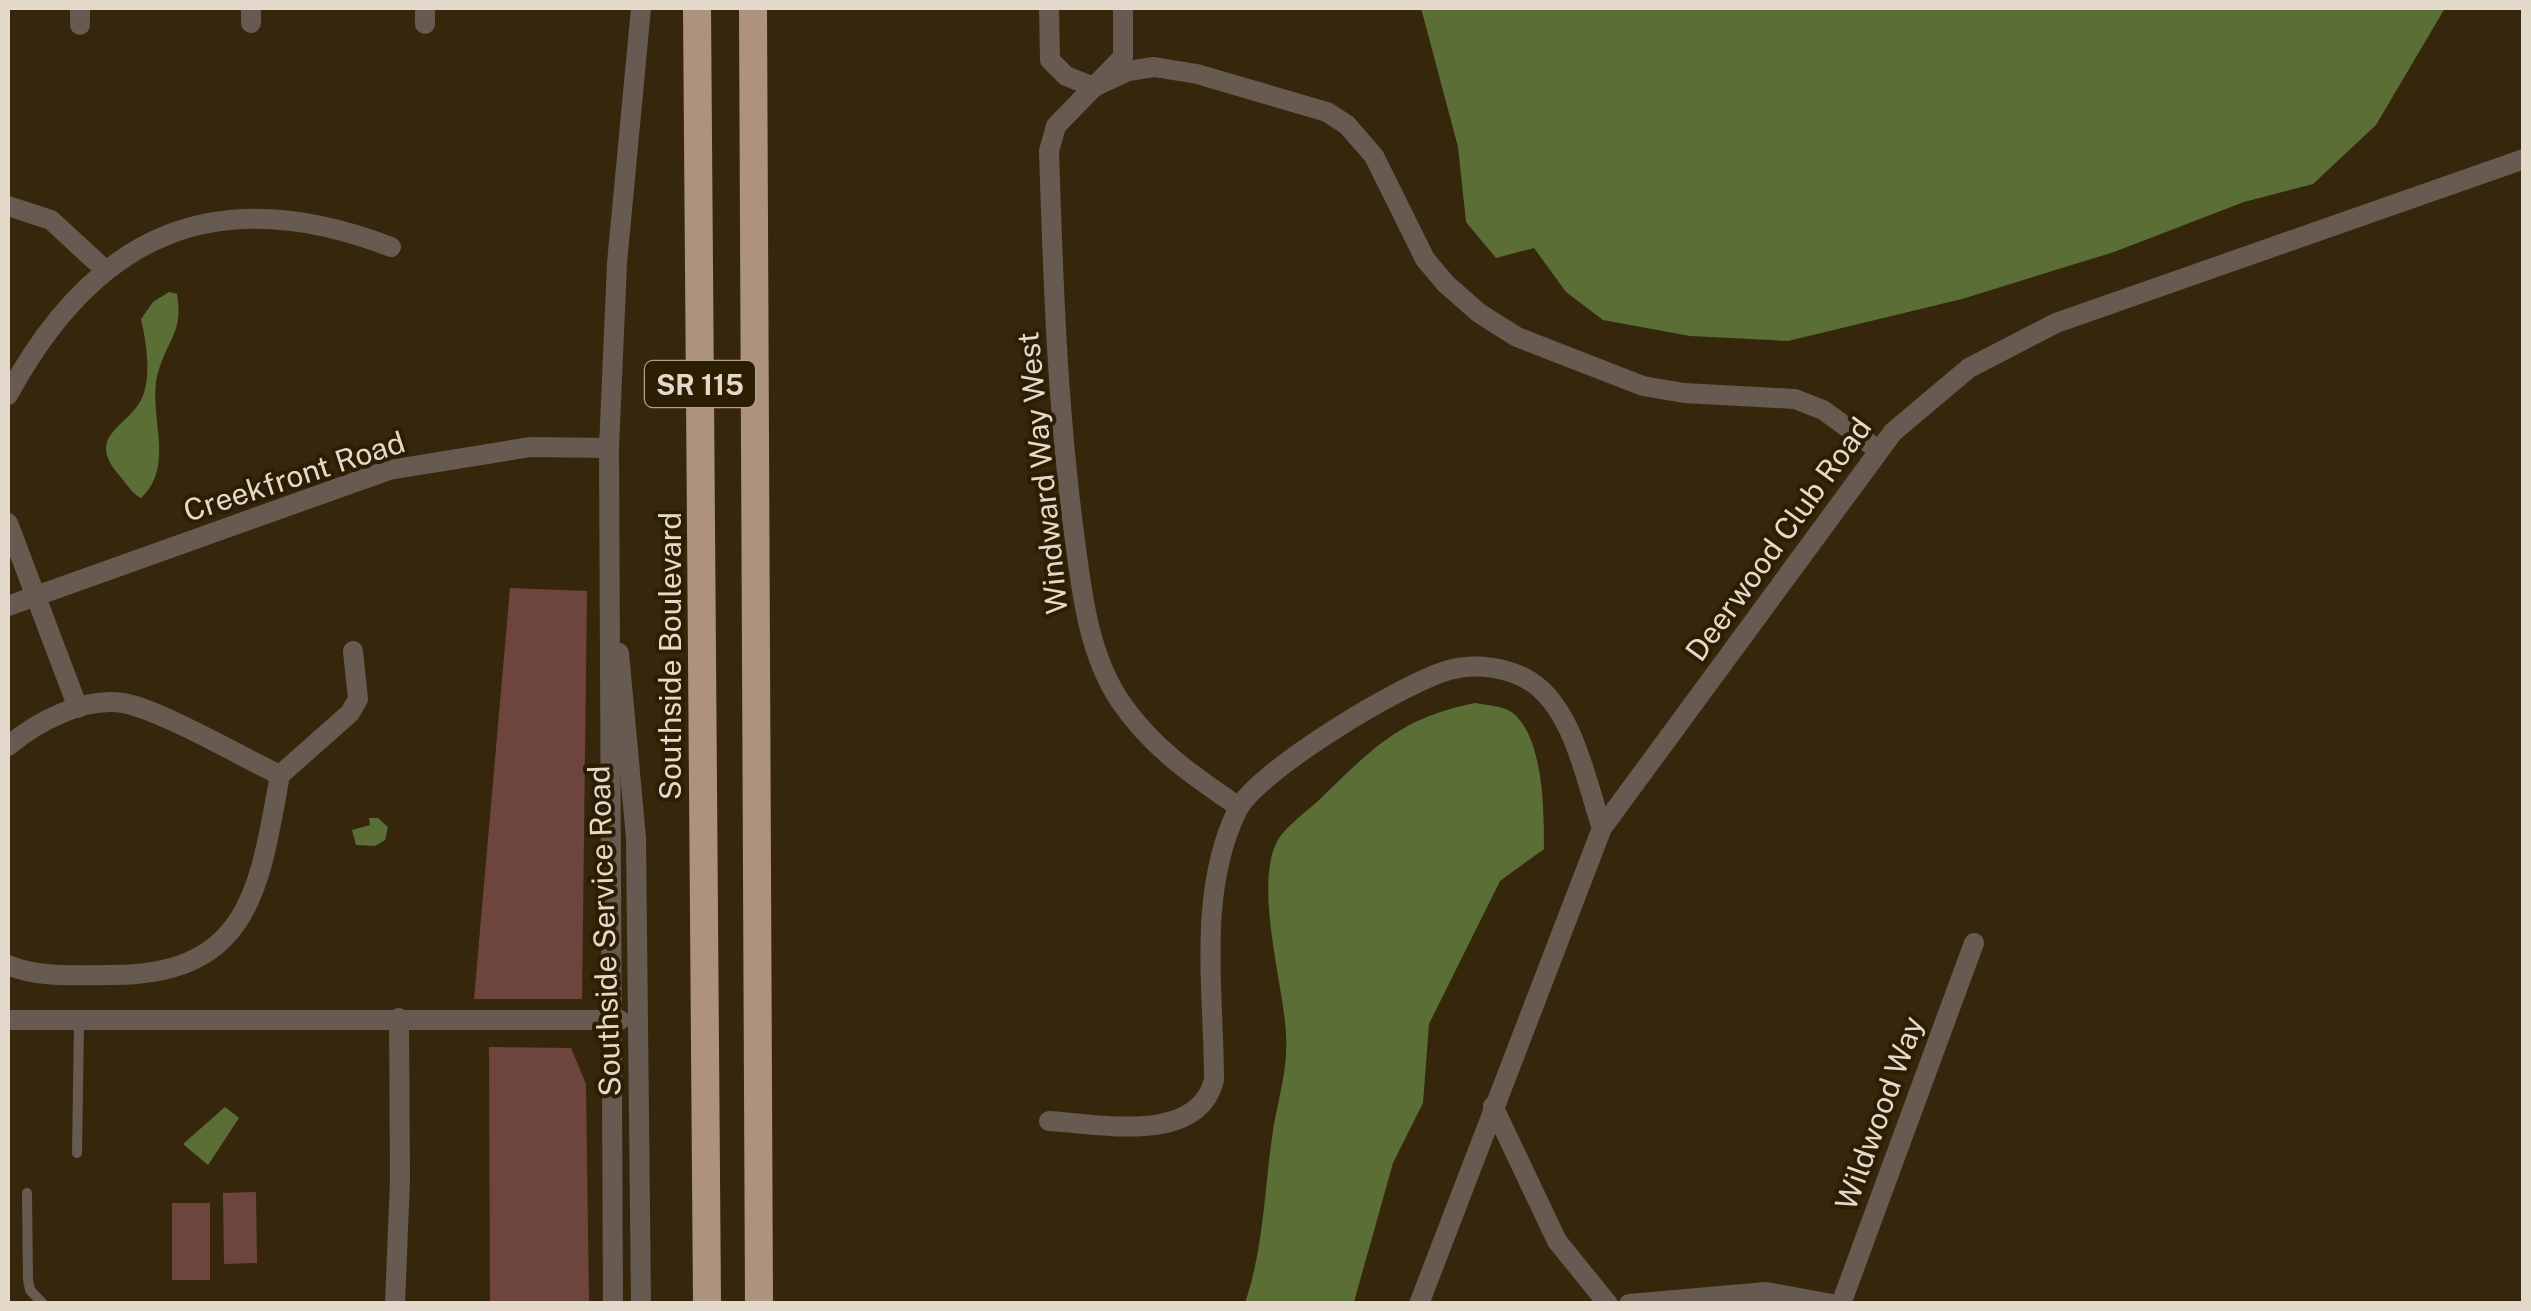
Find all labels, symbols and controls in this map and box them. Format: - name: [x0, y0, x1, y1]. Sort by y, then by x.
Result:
- street label: Windward Way West: [1009, 330, 1075, 616]
- road number: SR 115: [645, 361, 755, 407]
- street label: Deerwood Club Road: [1678, 410, 1878, 668]
- street label: Creekfront Road: [179, 423, 409, 529]
- street label: Southside Boulevard: [652, 512, 688, 800]
- street label: Southside Service Road: [580, 765, 628, 1097]
- street label: Wildwood Way: [1827, 1011, 1931, 1215]

